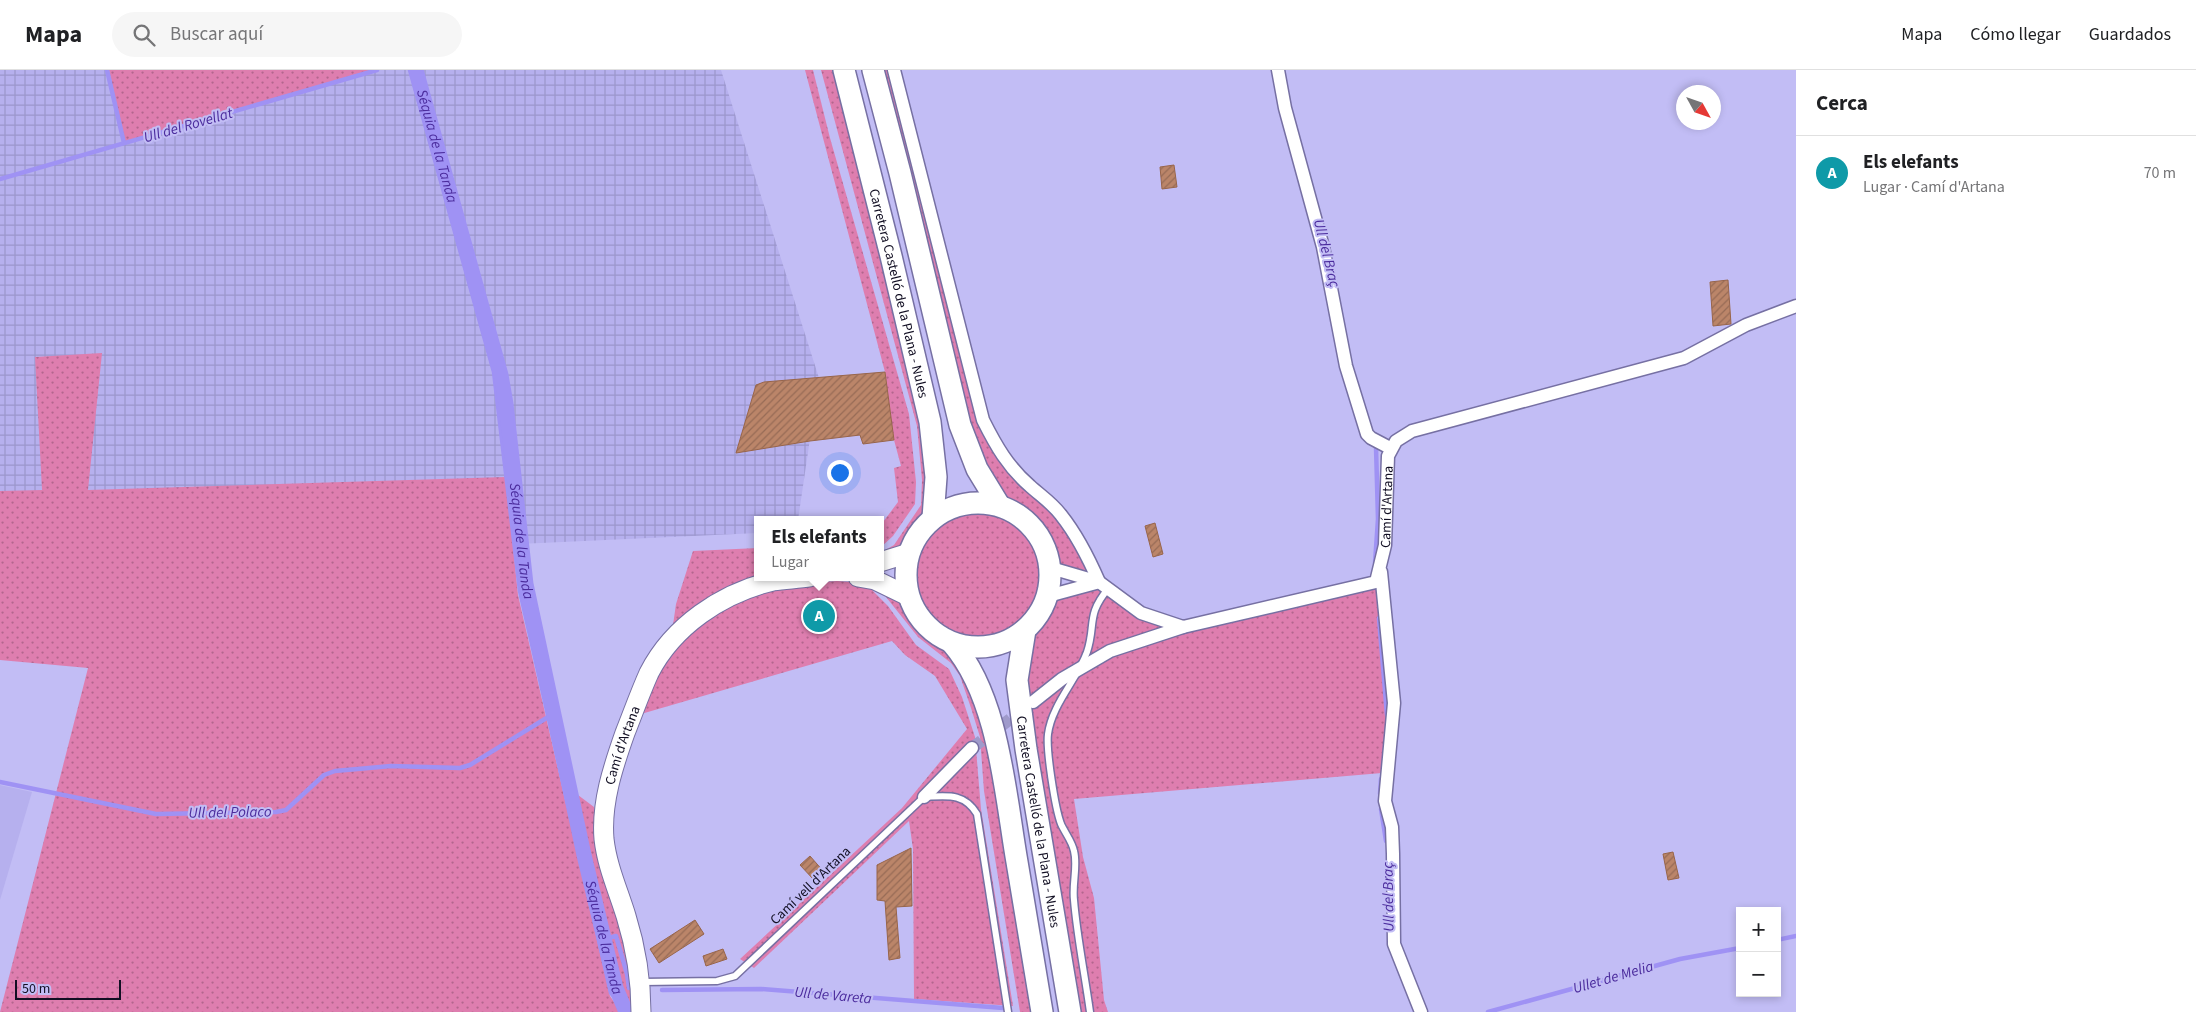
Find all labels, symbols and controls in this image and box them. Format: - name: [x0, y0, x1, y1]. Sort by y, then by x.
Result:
- search box: [112, 12, 462, 57]
- text: Mapa: [25, 17, 82, 52]
- icon: search: [130, 21, 158, 49]
- text: Buscar aquí: [170, 21, 263, 48]
- text: Mapa: [1901, 22, 1942, 47]
- text: Cómo llegar: [1970, 22, 2061, 47]
- text: Guardados: [2089, 22, 2171, 47]
- north arrow: [1676, 85, 1721, 130]
- water label: Séquia de la Tanda: [411, 87, 463, 205]
- text: Cerca: [1816, 88, 1868, 118]
- water label: Ull del Rovellat: [141, 102, 236, 148]
- text: Els elefants: [1863, 149, 1959, 176]
- text: A: [1827, 162, 1837, 184]
- text: 70 m: [2144, 162, 2176, 184]
- text: Lugar · Camí d'Artana: [1863, 176, 2005, 198]
- street label: Carretera Castelló de la Plana - Nules: [863, 187, 933, 400]
- water label: Ull del Braç: [1308, 217, 1345, 290]
- your location: [827, 460, 853, 486]
- street label: Camí d'Artana: [1376, 465, 1399, 548]
- water label: Séquia de la Tanda: [504, 482, 539, 601]
- popup: [754, 516, 884, 581]
- text: Els elefants: [771, 524, 867, 551]
- text: Lugar: [771, 551, 809, 573]
- pin: A: [803, 597, 835, 635]
- street label: Camí d'Artana: [600, 703, 646, 787]
- street label: Carretera Castelló de la Plana - Nules: [1011, 715, 1065, 929]
- water label: Ull del Polaco: [188, 801, 272, 824]
- street label: Camí vell d'Artana: [766, 842, 856, 930]
- water label: Ull del Braç: [1377, 861, 1400, 932]
- water label: Séquia de la Tanda: [579, 878, 628, 998]
- map controls: [1736, 907, 1781, 997]
- button: +: [1736, 907, 1781, 952]
- button: −: [1736, 952, 1781, 997]
- water label: Ullet de Melia: [1570, 956, 1656, 999]
- scale bar: [15, 977, 121, 1000]
- text: 50 m: [22, 979, 50, 999]
- water label: Ull de Vareta: [793, 982, 873, 1009]

